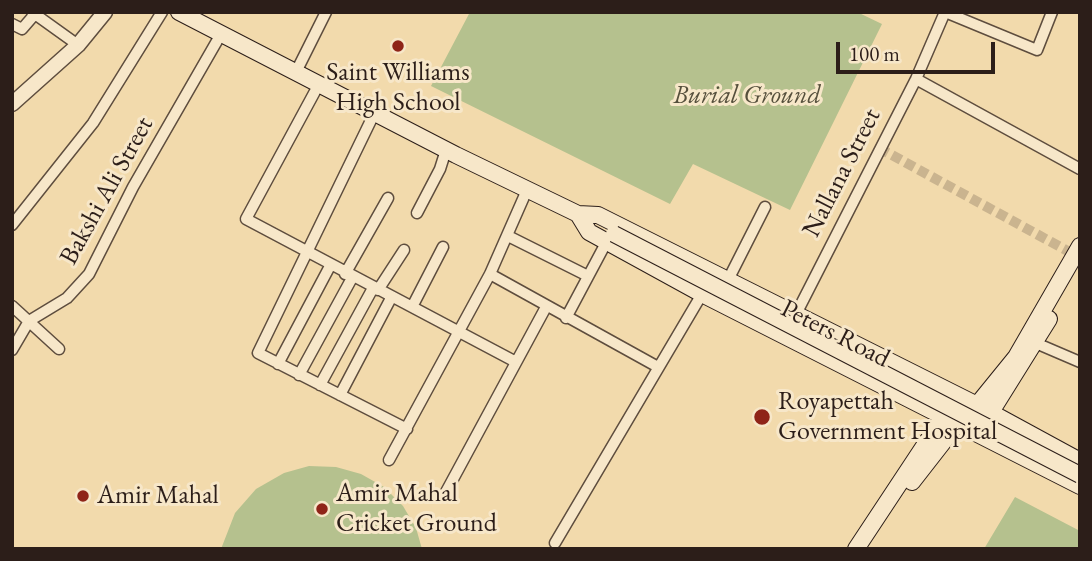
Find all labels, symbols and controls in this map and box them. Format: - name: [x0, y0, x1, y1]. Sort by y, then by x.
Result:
- scale bar: [840, 28, 999, 72]
- marker: Saint Williams High School: [390, 38, 406, 54]
- text: 100 m: [849, 40, 900, 67]
- place label: Saint Williams High School: [326, 57, 470, 119]
- park label: Burial Ground: [673, 80, 821, 112]
- street label: Nallana Street: [796, 103, 888, 243]
- street label: Bakshi Ali Street: [54, 112, 160, 270]
- street label: Peters Road: [775, 293, 895, 375]
- place label: Royapettah Government Hospital: [778, 386, 997, 448]
- marker: Royapettah Government Hospital: [752, 407, 772, 427]
- place label: Amir Mahal Cricket Ground: [336, 478, 497, 540]
- place label: Amir Mahal: [97, 480, 219, 512]
- marker: Amir Mahal: [75, 488, 91, 504]
- marker: Amir Mahal Cricket Ground: [314, 501, 330, 517]

